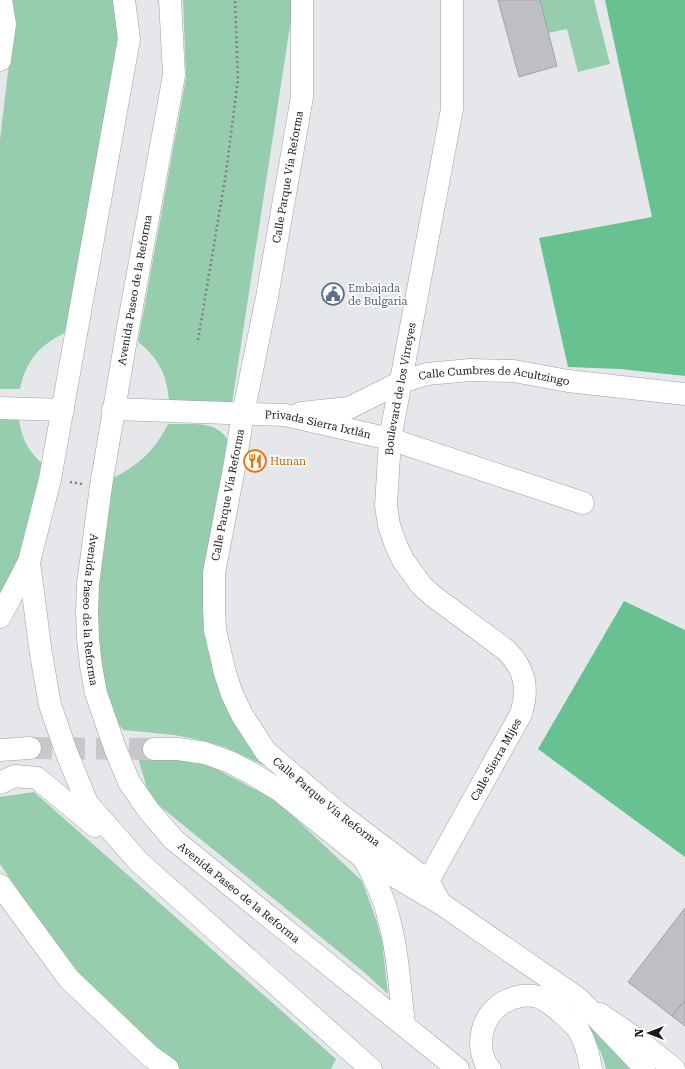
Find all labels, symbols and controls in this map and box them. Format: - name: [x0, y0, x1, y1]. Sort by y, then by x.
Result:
- street label: Calle Parque Vía Reforma: [270, 110, 306, 244]
- street label: Avenida Paseo de la Reforma: [115, 214, 155, 366]
- public building icon: Embajada de Bulgaria: [320, 281, 346, 307]
- place label: Embajada de Bulgaria: [348, 282, 407, 308]
- street label: Boulevard de los Virreyes: [383, 321, 418, 456]
- street label: Calle Cumbres de Acultzingo: [417, 363, 571, 388]
- street label: Privada Sierra Ixtlán: [264, 408, 372, 441]
- street label: Calle Parque Vía Reforma: [209, 428, 247, 562]
- restaurant icon: Hunan: [242, 448, 268, 474]
- place label: Hunan: [270, 455, 306, 468]
- street label: Avenida Paseo de la Reforma: [80, 533, 101, 687]
- street label: Calle Sierra Mijes: [468, 716, 524, 803]
- street label: Calle Parque Vía Reforma: [270, 754, 383, 849]
- street label: Avenida Paseo de la Reforma: [175, 839, 303, 945]
- north arrow: [629, 1013, 669, 1053]
- text: N: [633, 1028, 646, 1037]

